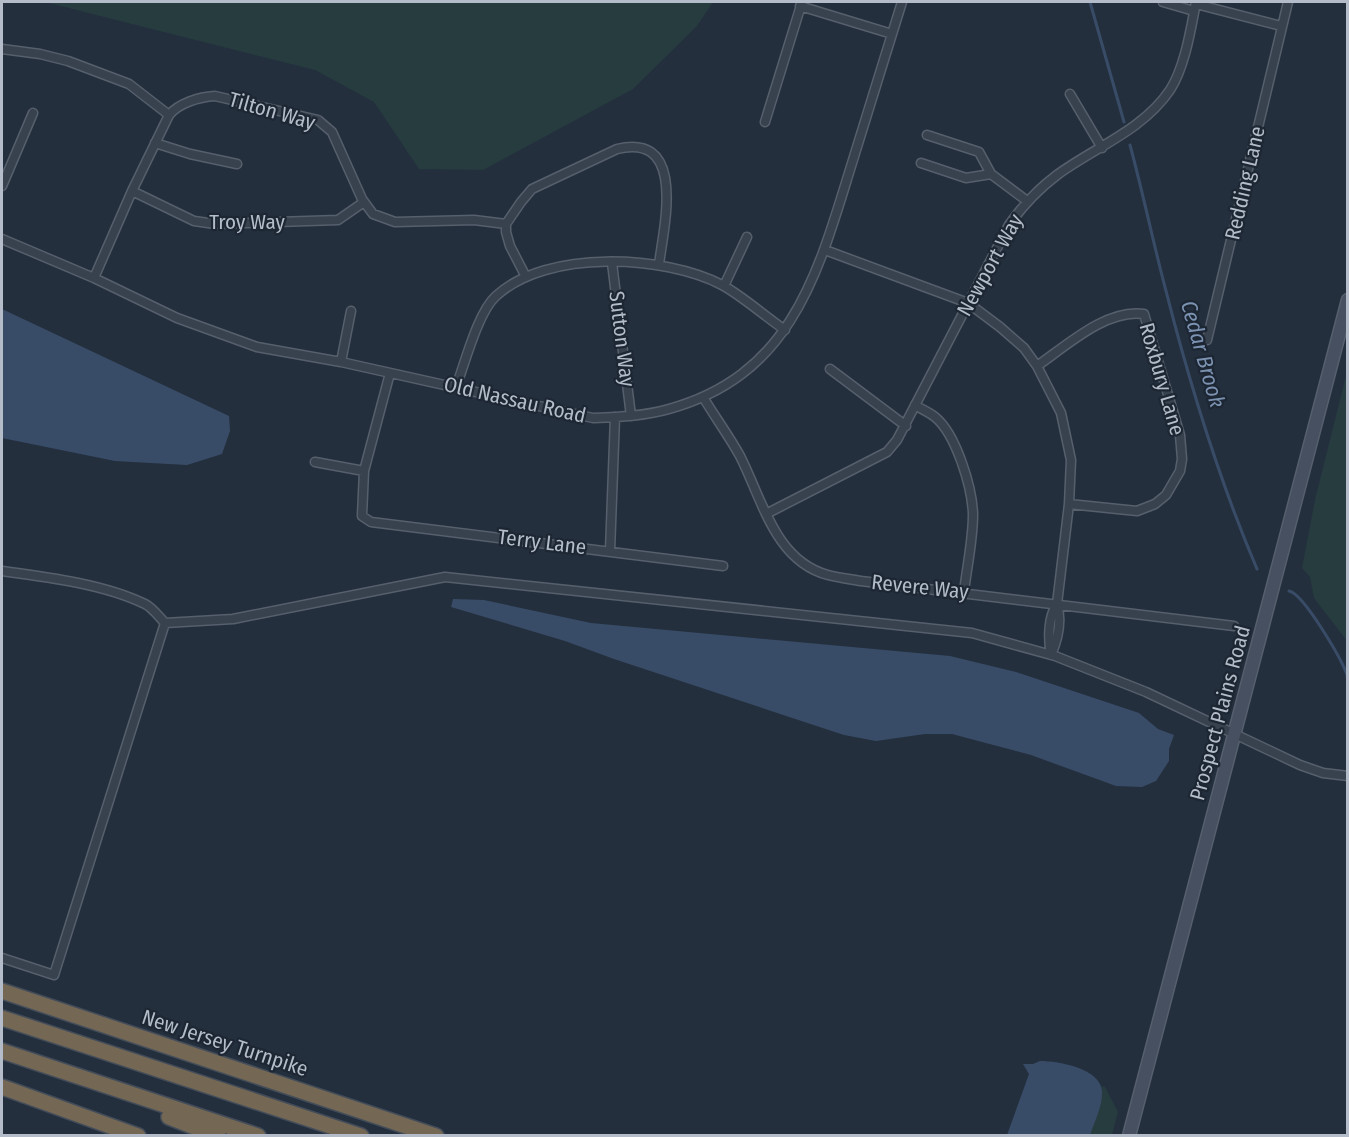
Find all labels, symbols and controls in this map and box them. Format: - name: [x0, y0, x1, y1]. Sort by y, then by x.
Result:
- street label: Tilton Way: [226, 86, 319, 136]
- street label: Redding Lane: [1219, 124, 1271, 242]
- street label: Troy Way: [209, 209, 285, 235]
- street label: Newport Way: [951, 209, 1029, 321]
- street label: Sutton Way: [603, 290, 641, 389]
- water label: Cedar Brook: [1175, 297, 1231, 411]
- street label: Roxbury Lane: [1134, 320, 1190, 438]
- street label: Old Nassau Road: [441, 371, 589, 429]
- street label: Terry Lane: [496, 524, 588, 560]
- street label: Revere Way: [870, 569, 970, 605]
- street label: Prospect Plains Road: [1184, 623, 1256, 803]
- street label: New Jersey Turnpike: [139, 1004, 311, 1082]

